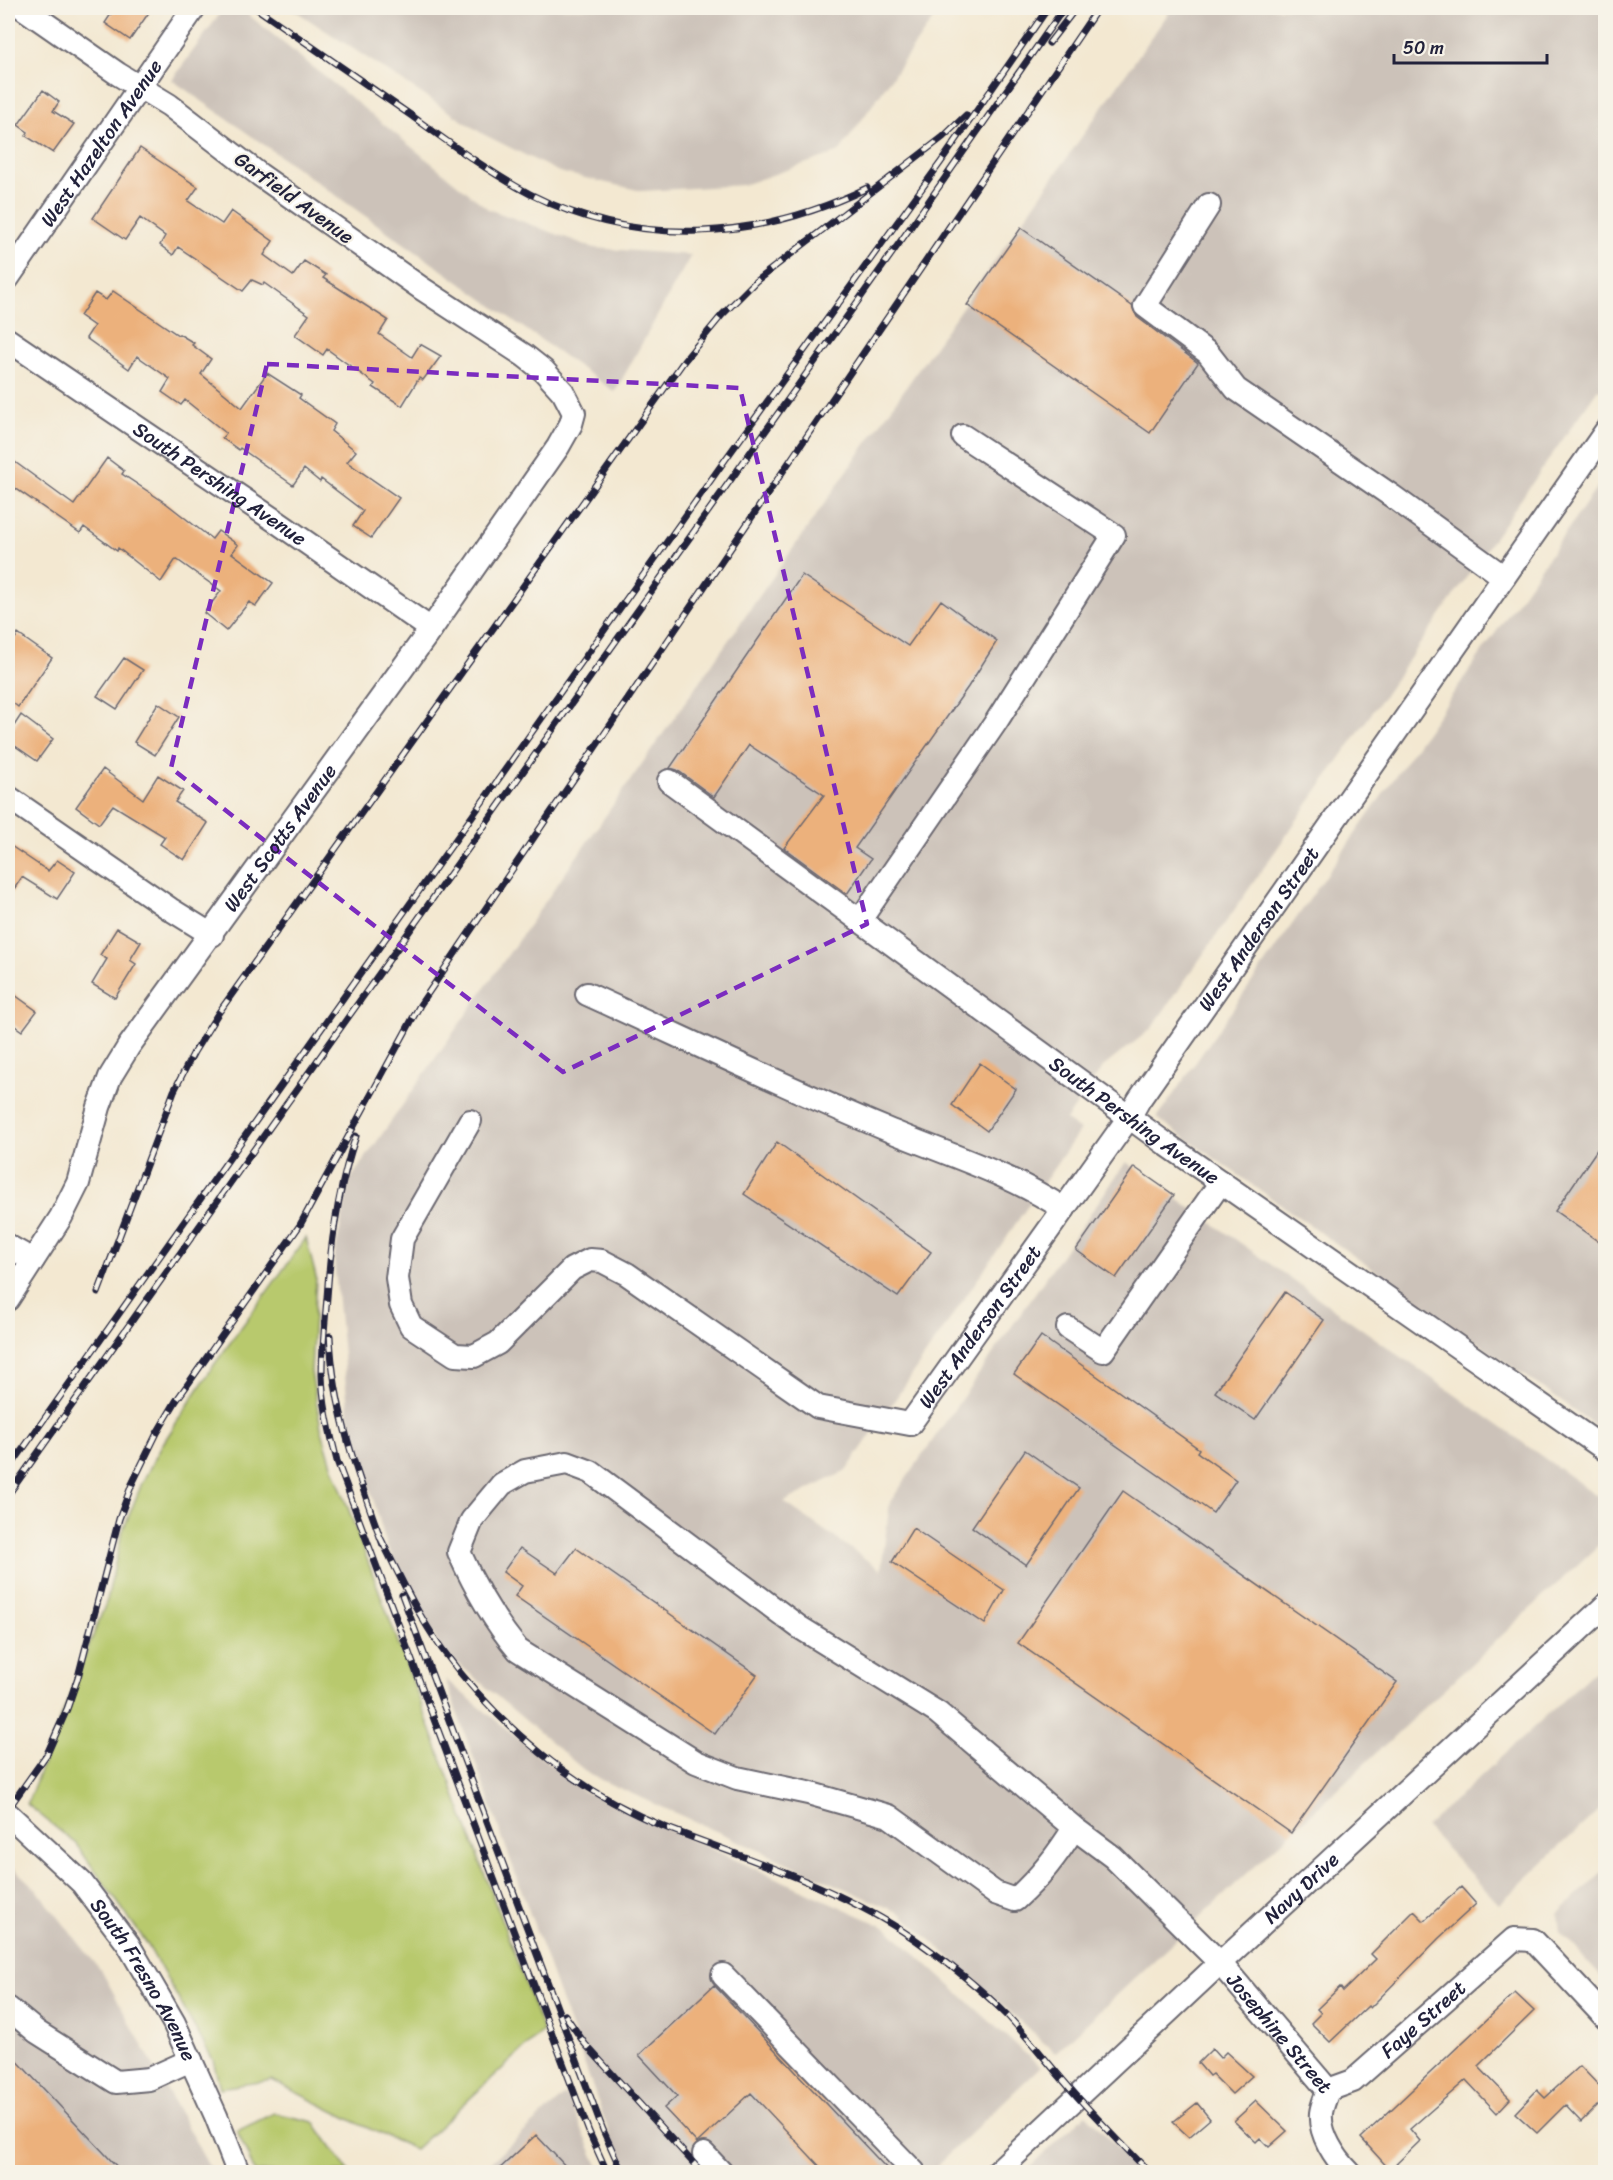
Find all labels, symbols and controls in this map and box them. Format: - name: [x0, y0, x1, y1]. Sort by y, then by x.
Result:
- scale bar: [1394, 27, 1547, 65]
- text: 50 m: [1403, 32, 1444, 64]
- street label: West Hazelton Avenue: [31, 52, 171, 234]
- street label: Garfield Avenue: [227, 142, 361, 254]
- street label: South Pershing Avenue: [126, 412, 314, 555]
- street label: West Scotts Avenue: [214, 756, 346, 919]
- street label: West Anderson Street: [1188, 839, 1329, 1019]
- street label: South Pershing Avenue: [1042, 1047, 1227, 1194]
- street label: West Anderson Street: [909, 1237, 1050, 1416]
- street label: Navy Drive: [1255, 1843, 1347, 1933]
- street label: South Fresno Avenue: [81, 1890, 207, 2067]
- street label: Josephine Street: [1217, 1964, 1342, 2102]
- street label: Faye Street: [1372, 1971, 1474, 2067]

